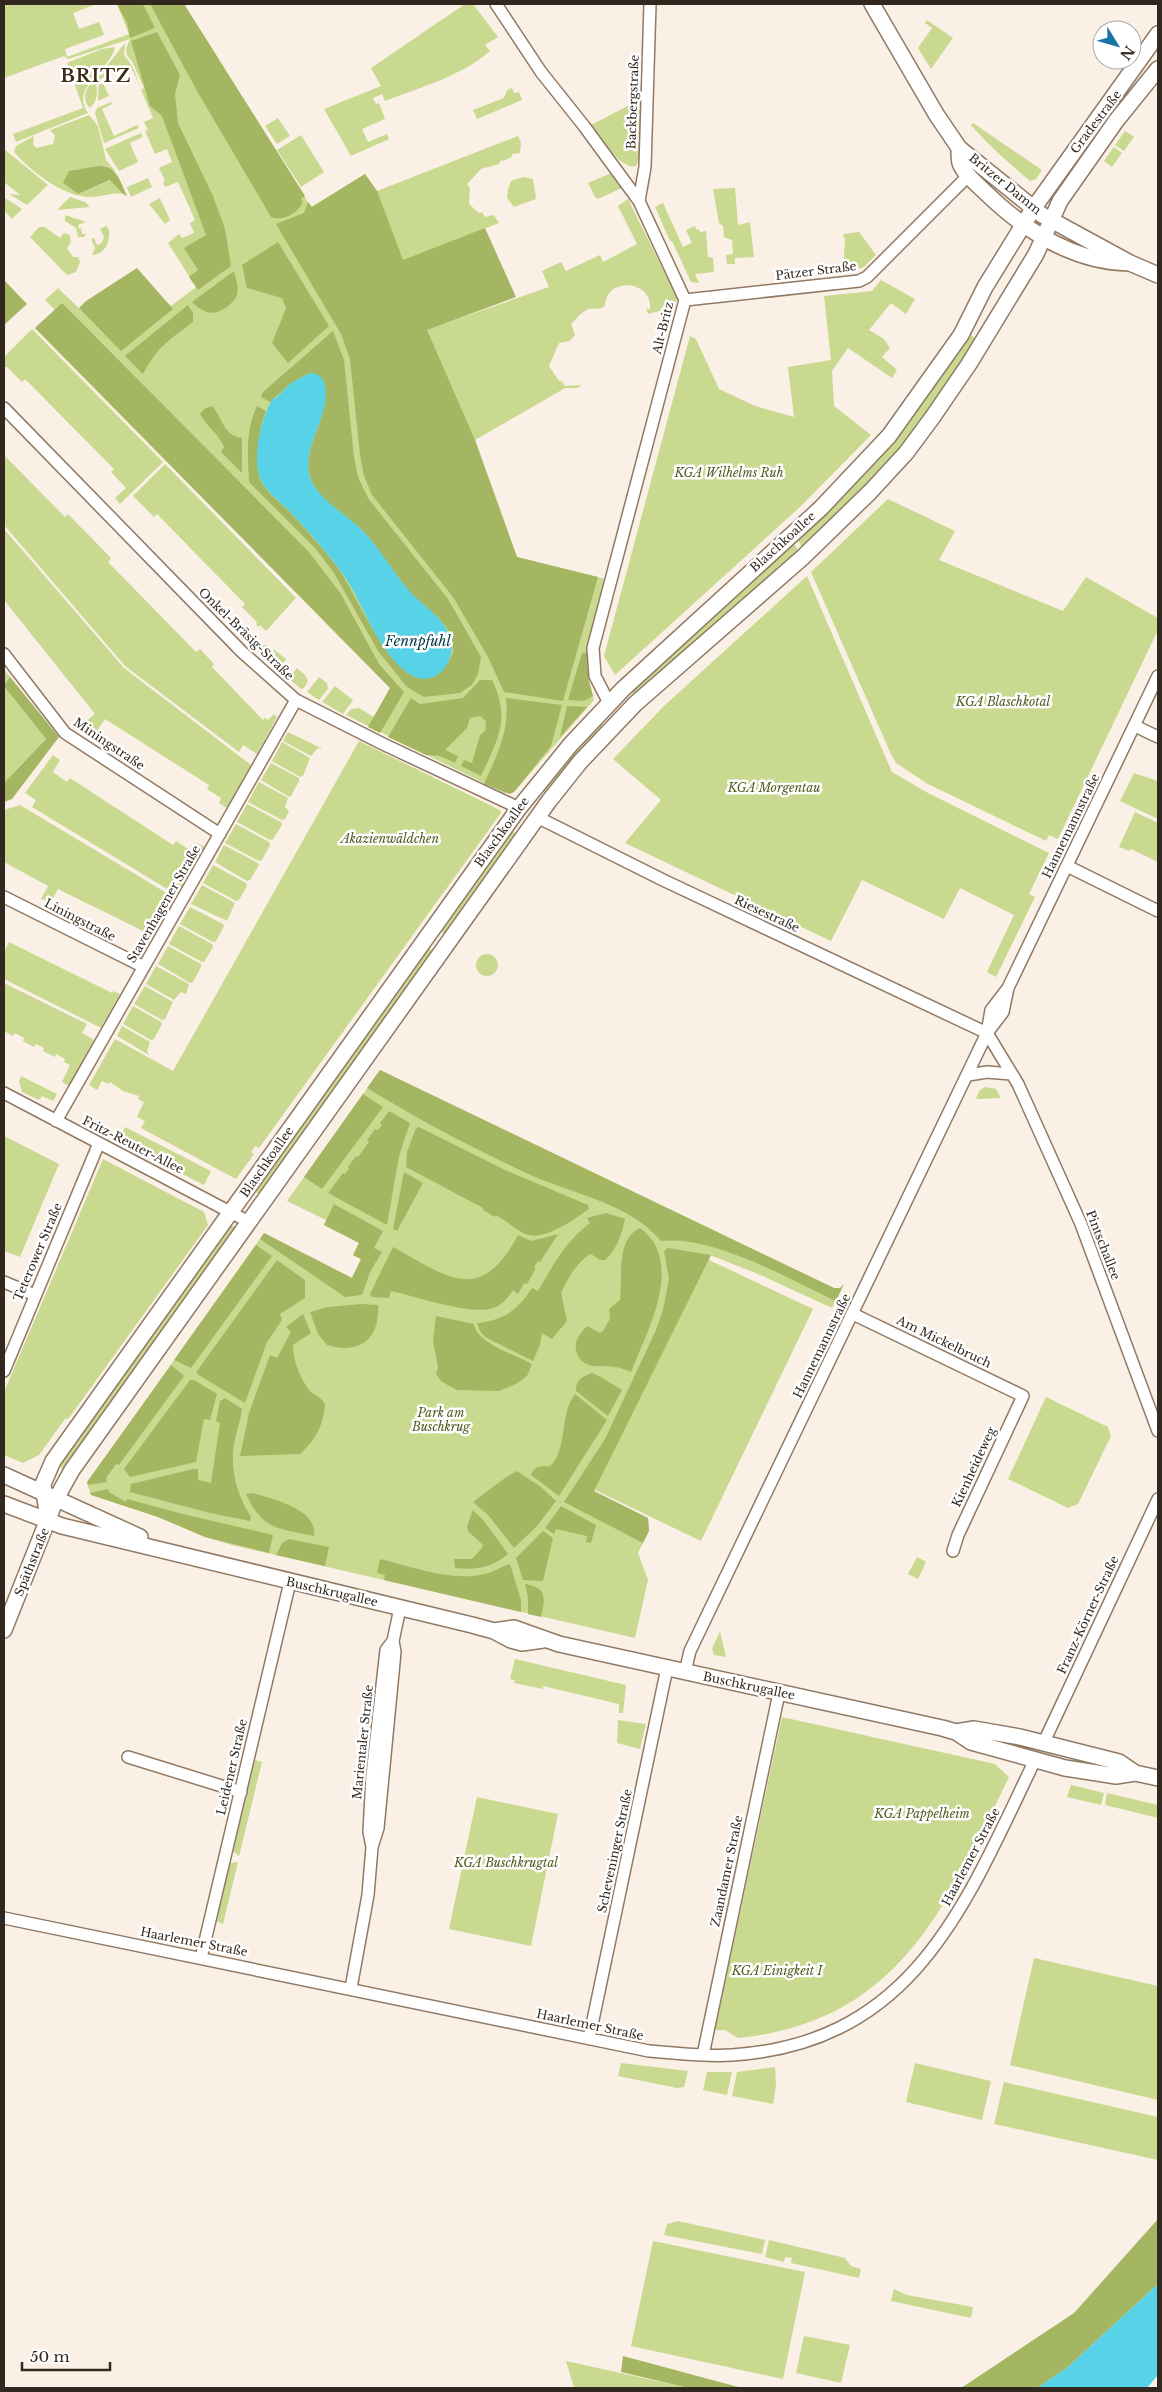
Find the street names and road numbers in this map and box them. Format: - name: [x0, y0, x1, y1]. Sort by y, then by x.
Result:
- street label: Backbergstraße: [623, 54, 642, 150]
- street label: Gradestraße: [1067, 87, 1124, 156]
- street label: Britzer Damm: [966, 150, 1045, 217]
- street label: Pätzer Straße: [775, 258, 857, 283]
- street label: Alt-Britz: [649, 300, 676, 357]
- street label: Blaschkoallee: [747, 508, 819, 575]
- street label: Onkel-Bräsig-Straße: [196, 584, 297, 683]
- street label: Miningstraße: [71, 714, 148, 773]
- street label: Hannemannstraße: [1039, 771, 1102, 881]
- street label: Blaschkoallee: [471, 794, 532, 870]
- street label: Stavenhagener Straße: [124, 842, 203, 965]
- street label: Riesestraße: [732, 892, 802, 935]
- street label: Liningstraße: [42, 895, 119, 944]
- street label: Fritz-Reuter-Allee: [80, 1113, 186, 1177]
- street label: Blaschkoallee: [237, 1123, 297, 1200]
- street label: Teterower Straße: [10, 1200, 65, 1303]
- street label: Pintschallee: [1083, 1208, 1124, 1282]
- street label: Hannemannstraße: [790, 1291, 853, 1401]
- street label: Am Mickelbruch: [894, 1312, 994, 1371]
- street label: Kienheideweg: [948, 1424, 999, 1509]
- street label: Späthstraße: [11, 1525, 52, 1598]
- street label: Franz-Körner-Straße: [1054, 1553, 1122, 1676]
- street label: Buschkrugallee: [285, 1574, 380, 1609]
- street label: Buschkrugallee: [702, 1668, 797, 1703]
- street label: Marientaler Straße: [349, 1684, 376, 1800]
- street label: Leidener Straße: [213, 1717, 250, 1816]
- street label: Scheveninger Straße: [594, 1787, 635, 1914]
- street label: Haarlemer Straße: [938, 1805, 1003, 1908]
- street label: Zaandamer Straße: [707, 1814, 746, 1928]
- street label: Haarlemer Straße: [139, 1924, 249, 1959]
- street label: Haarlemer Straße: [535, 2006, 645, 2043]

